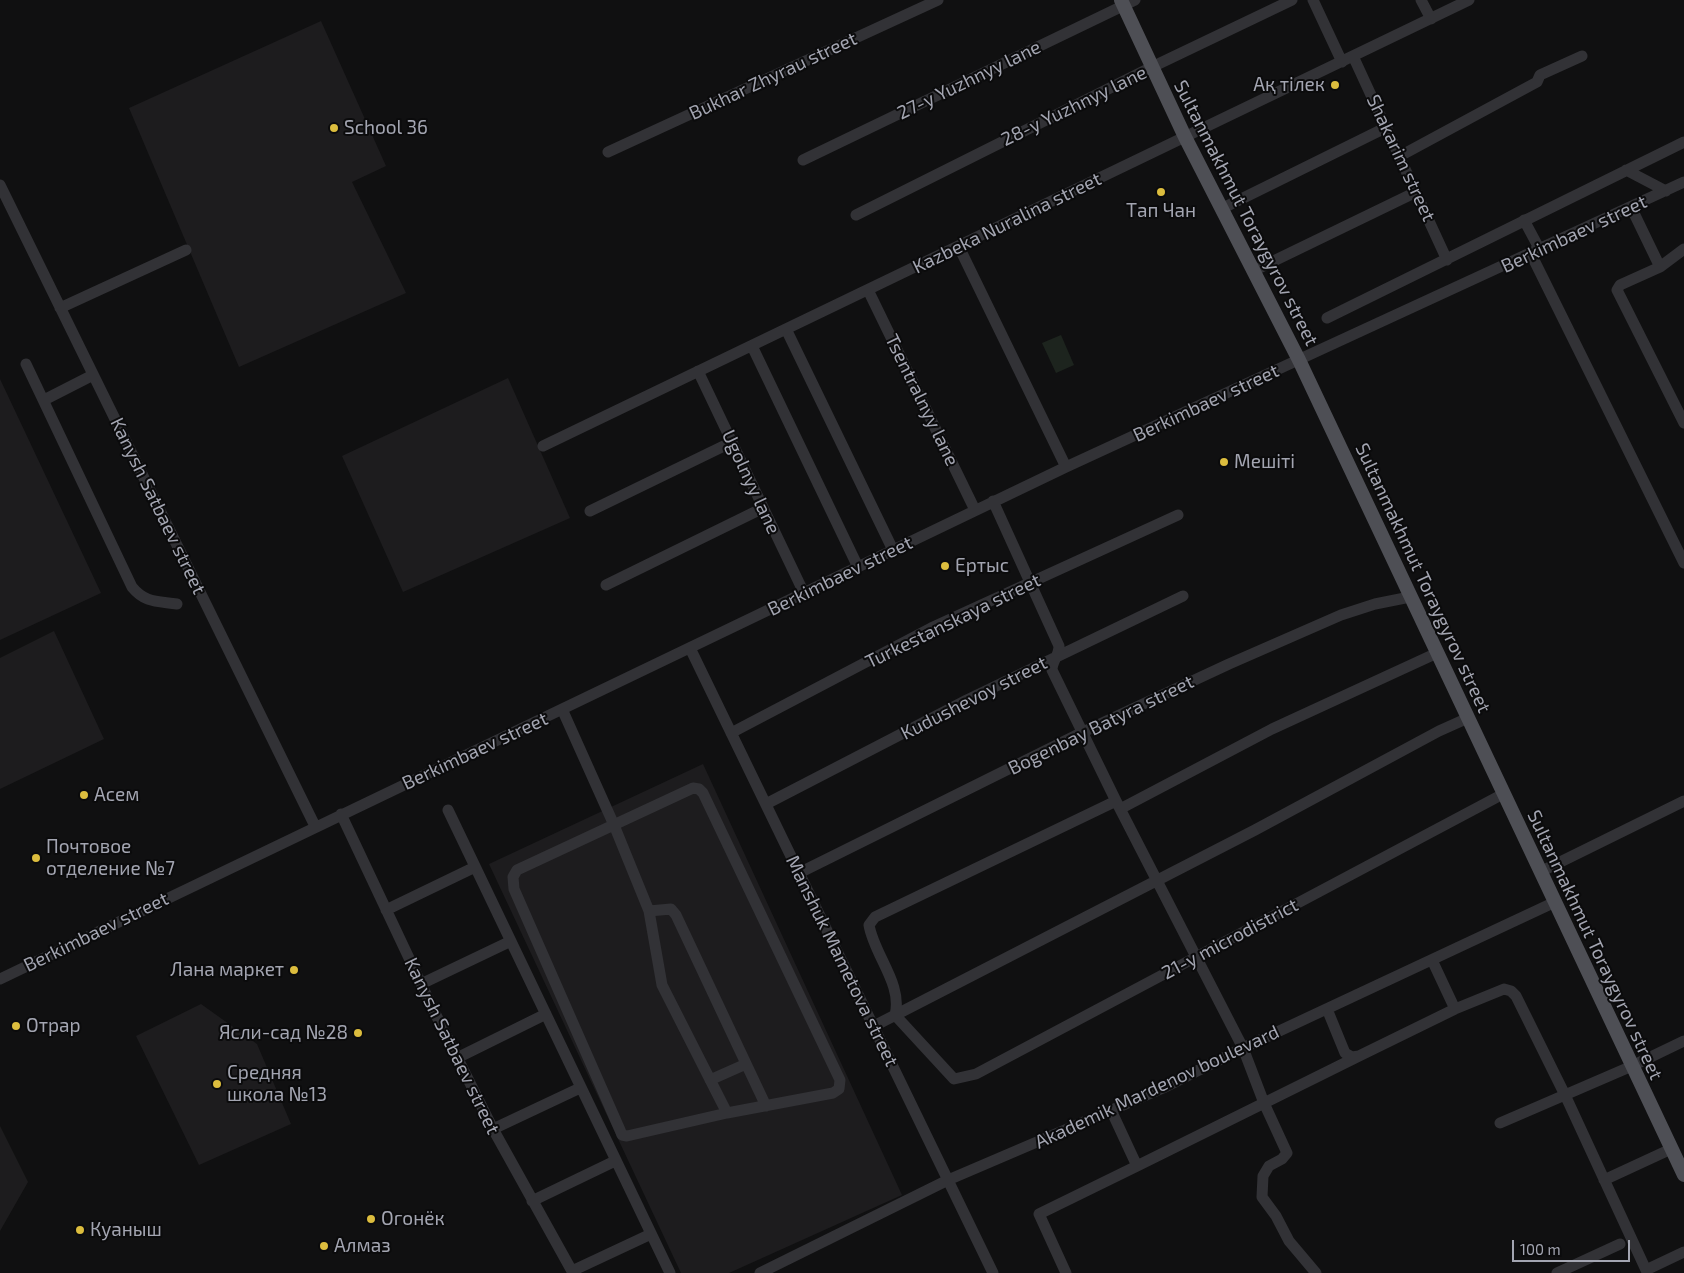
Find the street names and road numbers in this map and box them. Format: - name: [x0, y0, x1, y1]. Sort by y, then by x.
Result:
- street label: Bukhar Zhyrau street: [685, 27, 861, 125]
- street label: 27-y Yuzhnyy lane: [894, 35, 1044, 125]
- street label: 28-y Yuzhnyy lane: [998, 61, 1150, 151]
- street label: Sultanmakhmut Toraygyrov street: [1169, 76, 1323, 350]
- street label: Shakarim street: [1362, 91, 1440, 225]
- street label: Kazbeka Nuralina street: [909, 167, 1105, 279]
- street label: Berkimbaev street: [1497, 190, 1651, 278]
- street label: Tsentralnyy lane: [880, 330, 964, 470]
- street label: Berkimbaev street: [1129, 359, 1283, 447]
- street label: Kanysh Satbaev street: [105, 414, 211, 598]
- street label: Ugolnyy lane: [717, 426, 785, 538]
- street label: Sultanmakhmut Toraygyrov street: [1350, 439, 1496, 717]
- street label: Berkimbaev street: [764, 531, 916, 621]
- street label: Turkestanskaya street: [862, 569, 1044, 673]
- street label: Kudushevoy street: [897, 651, 1051, 745]
- street label: Bogenbay Batyra street: [1005, 670, 1197, 780]
- street label: Berkimbaev street: [398, 707, 552, 795]
- street label: Sultanmakhmut Toraygyrov street: [1522, 806, 1668, 1084]
- street label: Manshuk Mametova street: [781, 852, 903, 1070]
- street label: Berkimbaev street: [20, 887, 172, 977]
- street label: 21-y microdistrict: [1158, 893, 1302, 985]
- street label: Kanysh Satbaev street: [399, 954, 505, 1138]
- street label: Akademik Mardenov boulevard: [1031, 1020, 1283, 1154]

